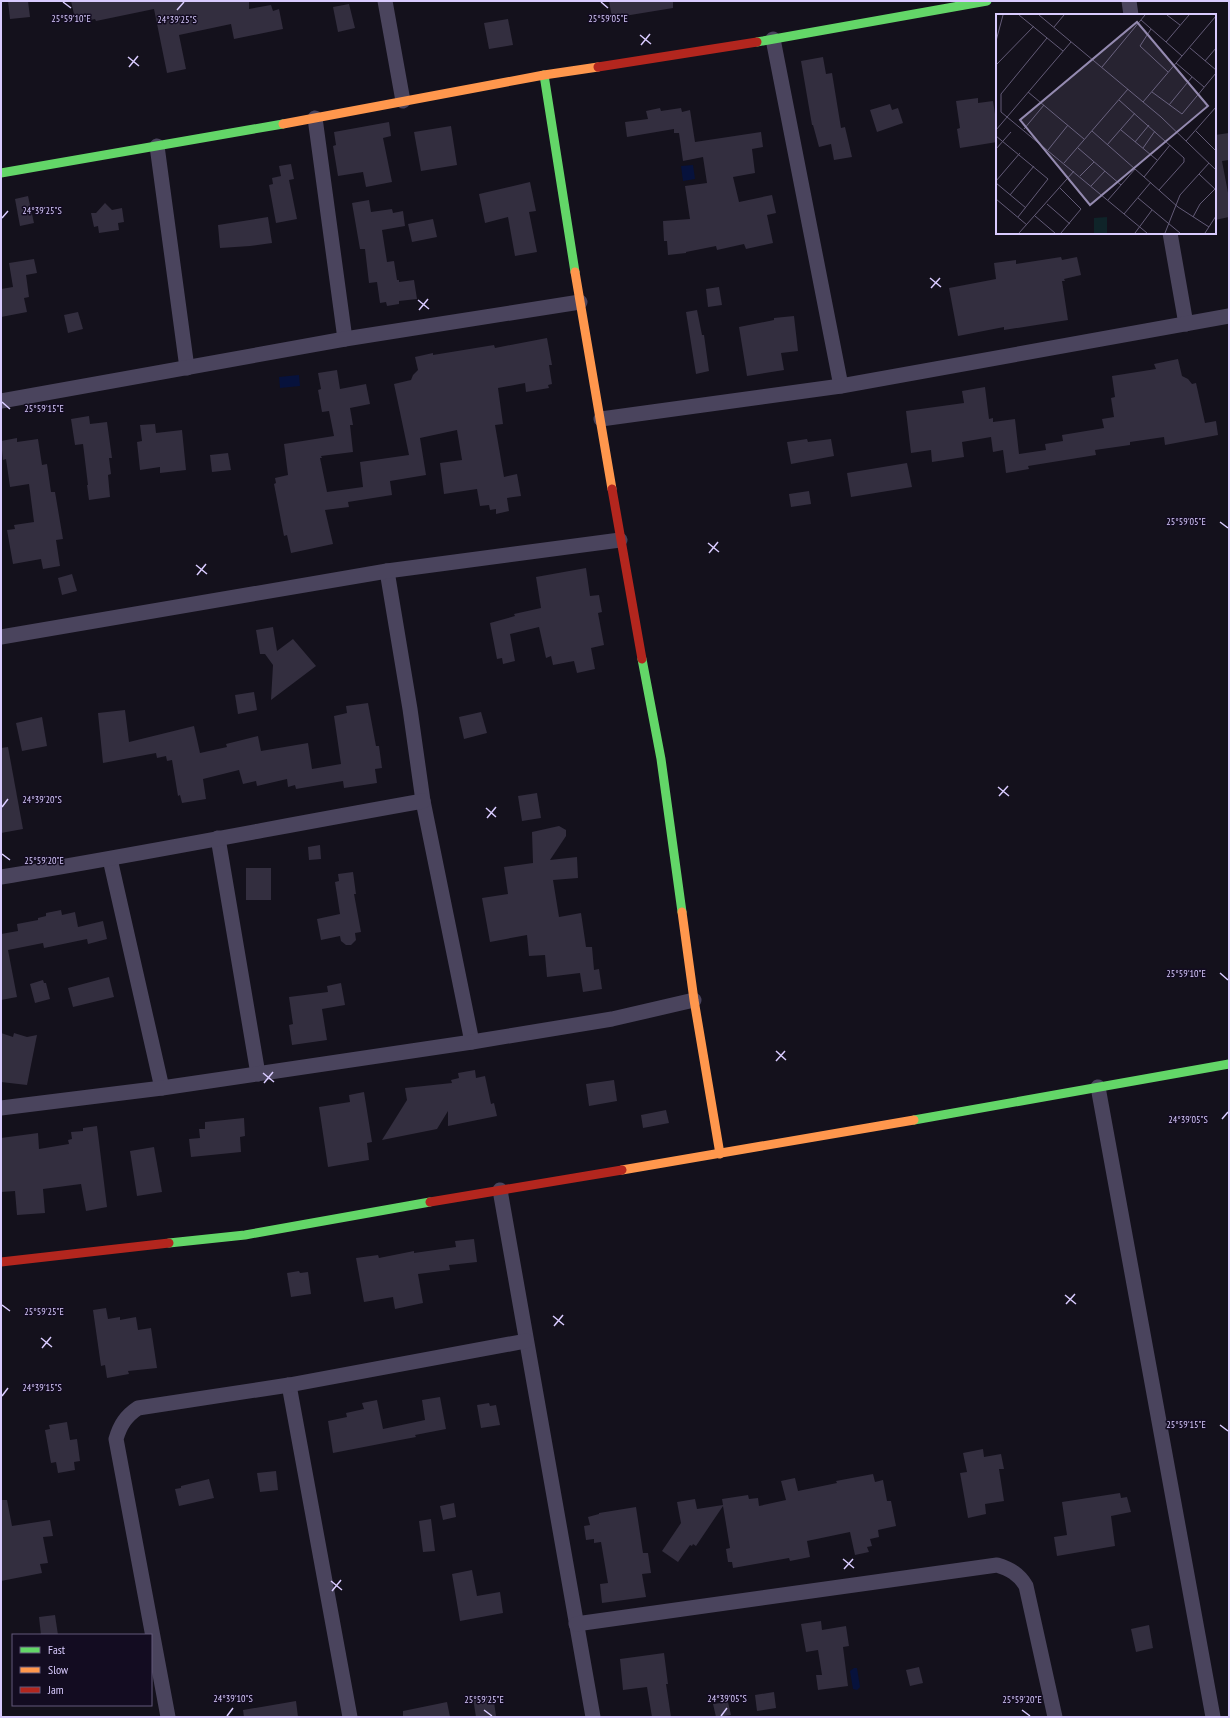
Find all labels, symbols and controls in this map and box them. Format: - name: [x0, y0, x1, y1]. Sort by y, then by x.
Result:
- text: 25°59'10"E: [51, 12, 91, 25]
- text: 25°59'05"E: [588, 12, 628, 25]
- text: 24°39'25"S: [157, 13, 197, 26]
- inset map: [996, 14, 1216, 234]
- text: 24°39'25"S: [22, 204, 62, 217]
- text: 25°59'15"E: [24, 402, 64, 415]
- text: 25°59'05"E: [1166, 515, 1206, 528]
- text: 24°39'20"S: [22, 793, 62, 806]
- text: 25°59'20"E: [24, 854, 64, 867]
- text: 25°59'10"E: [1166, 967, 1206, 980]
- text: 24°39'05"S: [1168, 1113, 1208, 1126]
- text: 25°59'25"E: [24, 1305, 64, 1318]
- text: 24°39'15"S: [22, 1381, 62, 1394]
- text: 25°59'15"E: [1166, 1418, 1206, 1431]
- legend: [12, 1634, 152, 1706]
- text: Fast: [48, 1642, 66, 1657]
- text: Slow: [48, 1662, 69, 1677]
- text: Jam: [47, 1682, 64, 1697]
- text: 24°39'10"S: [213, 1692, 253, 1705]
- text: 24°39'05"S: [707, 1692, 747, 1705]
- text: 25°59'25"E: [464, 1693, 504, 1706]
- text: 25°59'20"E: [1002, 1693, 1042, 1706]

